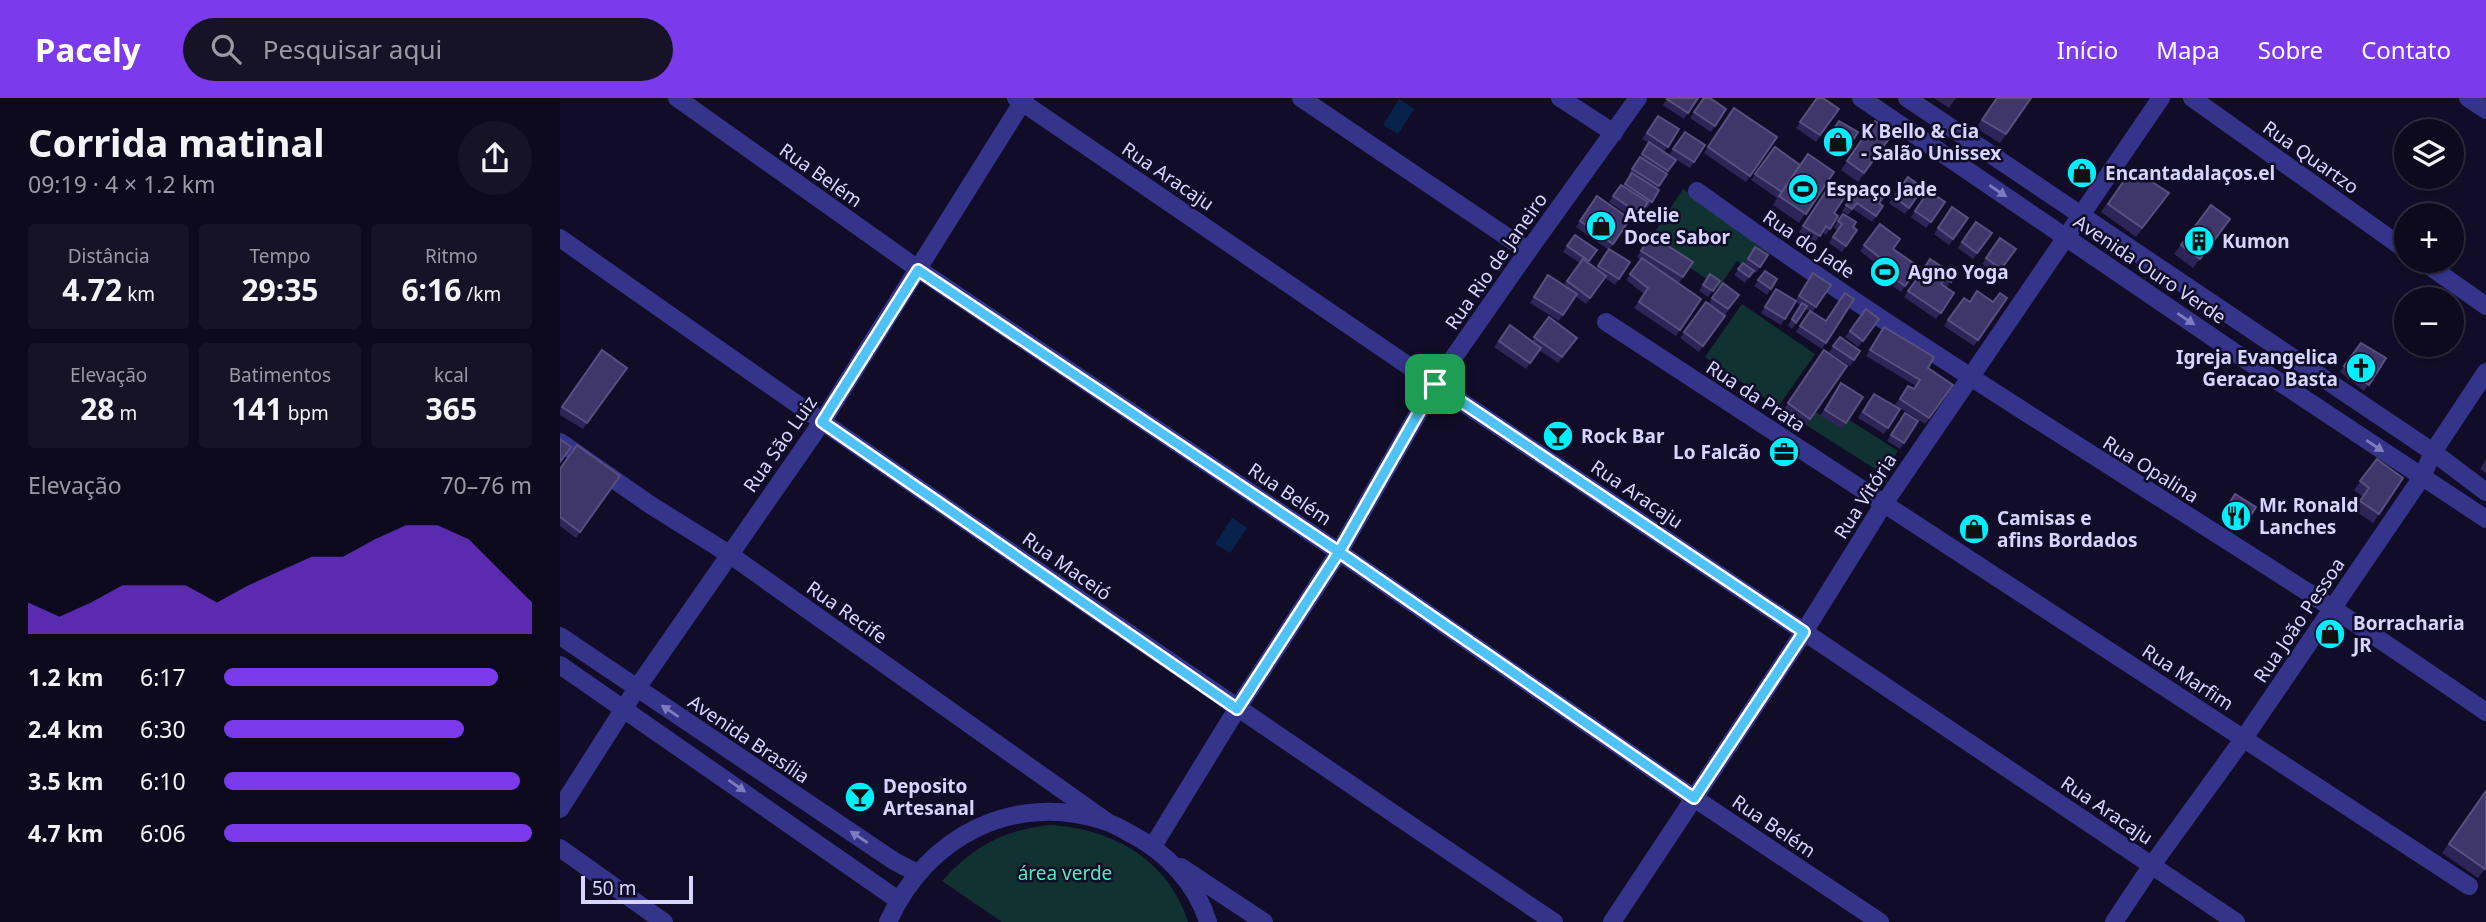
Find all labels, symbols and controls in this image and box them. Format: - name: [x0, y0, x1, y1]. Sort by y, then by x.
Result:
- search box: [183, 18, 673, 81]
- text: Pacely: [35, 27, 141, 72]
- icon: search: [207, 30, 245, 68]
- text: Pesquisar aqui: [263, 31, 442, 67]
- text: Início: [2057, 33, 2118, 66]
- text: Mapa: [2156, 33, 2220, 66]
- text: Sobre: [2258, 33, 2323, 66]
- text: Contato: [2361, 33, 2451, 66]
- street label: Rua Quartzo: [2258, 114, 2364, 200]
- text: Corrida matinal: [28, 116, 325, 168]
- place label: K Bello & Cia - Salão Unissex: [1861, 118, 2001, 166]
- map controls: [2394, 119, 2464, 357]
- button: layers: [2394, 119, 2464, 189]
- button: share: [458, 121, 532, 195]
- shop icon: K Bello & Cia - Salão Unissex: [1821, 125, 1855, 159]
- street label: Rua Aracaju: [1117, 136, 1219, 216]
- street label: Rua Belém: [774, 137, 868, 213]
- shop icon: Encantadalaços.el: [2065, 156, 2099, 190]
- place label: Encantadalaços.el: [2105, 160, 2275, 186]
- text: 09:19 · 4 × 1.2 km: [28, 168, 215, 200]
- sports icon: Espaço Jade: [1786, 172, 1820, 206]
- place label: Espaço Jade: [1826, 176, 1937, 202]
- one-way arrow: [1989, 184, 2007, 198]
- street label: Rua Rio de Janeiro: [1439, 187, 1553, 335]
- place label: Atelie Doce Sabor: [1624, 202, 1731, 250]
- button: +: [2394, 203, 2464, 273]
- street label: Rua do Jade: [1758, 204, 1860, 284]
- street label: Avenida Ouro Verde: [2069, 208, 2231, 330]
- shop icon: Atelie Doce Sabor: [1584, 209, 1618, 243]
- building icon: Kumon: [2182, 224, 2216, 258]
- place label: Kumon: [2222, 228, 2290, 254]
- text: Distância: [68, 243, 150, 269]
- text: Tempo: [250, 243, 310, 269]
- text: Ritmo: [425, 243, 478, 269]
- sports icon: Agno Yoga: [1868, 255, 1902, 289]
- place label: Agno Yoga: [1908, 259, 2009, 285]
- text: 4.72: [62, 269, 122, 310]
- text: 29:35: [241, 269, 319, 310]
- text: 6:16: [401, 269, 461, 310]
- text: km: [122, 281, 155, 307]
- text: /km: [461, 281, 501, 307]
- button: −: [2394, 287, 2464, 357]
- one-way arrow: [2177, 312, 2195, 326]
- place label: Igreja Evangelica Geracao Basta: [2176, 344, 2338, 392]
- church icon: Igreja Evangelica Geracao Basta: [2344, 351, 2378, 385]
- pin: [1405, 354, 1465, 414]
- street label: Rua da Prata: [1701, 354, 1811, 438]
- text: Elevação: [70, 362, 147, 388]
- text: Batimentos: [229, 362, 331, 388]
- text: kcal: [434, 362, 469, 388]
- icon: arrive: [1416, 365, 1454, 403]
- text: 28: [80, 388, 114, 429]
- text: 141: [231, 388, 283, 429]
- text: 365: [426, 388, 477, 429]
- street label: Rua São Luiz: [737, 391, 823, 497]
- text: m: [114, 400, 137, 426]
- text: bpm: [283, 400, 329, 426]
- bar icon: Rock Bar: [1541, 419, 1575, 453]
- place label: Rock Bar: [1581, 423, 1665, 449]
- street label: Rua Opalina: [2098, 429, 2204, 509]
- office icon: Lo Falcão: [1767, 435, 1801, 469]
- place label: Lo Falcão: [1673, 439, 1761, 465]
- one-way arrow: [2366, 439, 2384, 453]
- street label: Rua Vitória: [1828, 448, 1902, 544]
- street label: Rua Aracaju: [1586, 454, 1688, 534]
- street label: Rua Belém: [1243, 456, 1337, 532]
- text: Elevação: [28, 469, 122, 501]
- text: 70–76 m: [440, 469, 532, 501]
- place label: Mr. Ronald Lanches: [2259, 492, 2358, 540]
- restaurant icon: Mr. Ronald Lanches: [2219, 499, 2253, 533]
- place label: Camisas e afins Bordados: [1997, 505, 2138, 553]
- shop icon: Camisas e afins Bordados: [1957, 512, 1991, 546]
- street label: Rua Maceió: [1017, 526, 1117, 606]
- street label: Rua João Pessoa: [2248, 552, 2350, 688]
- street label: Rua Recife: [801, 575, 893, 649]
- place label: Borracharia JR: [2351, 610, 2465, 658]
- shop icon: Borracharia JR: [2313, 617, 2347, 651]
- street label: Rua Marfim: [2137, 638, 2239, 716]
- text: 1.2 km: [28, 661, 103, 693]
- text: 6:17: [140, 661, 186, 693]
- street label: Avenida Brasília: [683, 689, 815, 789]
- one-way arrow: [661, 704, 679, 718]
- text: 2.4 km: [28, 713, 103, 745]
- text: 6:30: [140, 713, 186, 745]
- text: 3.5 km: [28, 765, 103, 797]
- text: 6:10: [140, 765, 186, 797]
- street label: Rua Aracaju: [2056, 770, 2158, 850]
- place label: Deposito Artesanal: [883, 773, 975, 821]
- one-way arrow: [728, 779, 746, 793]
- bar icon: Deposito Artesanal: [843, 780, 877, 814]
- street label: Rua Belém: [1727, 788, 1821, 864]
- text: 4.7 km: [28, 817, 103, 849]
- text: 6:06: [140, 817, 186, 849]
- one-way arrow: [850, 830, 868, 844]
- park label: área verde: [1018, 860, 1112, 886]
- scale bar: [581, 873, 693, 905]
- text: 50 m: [592, 875, 636, 901]

